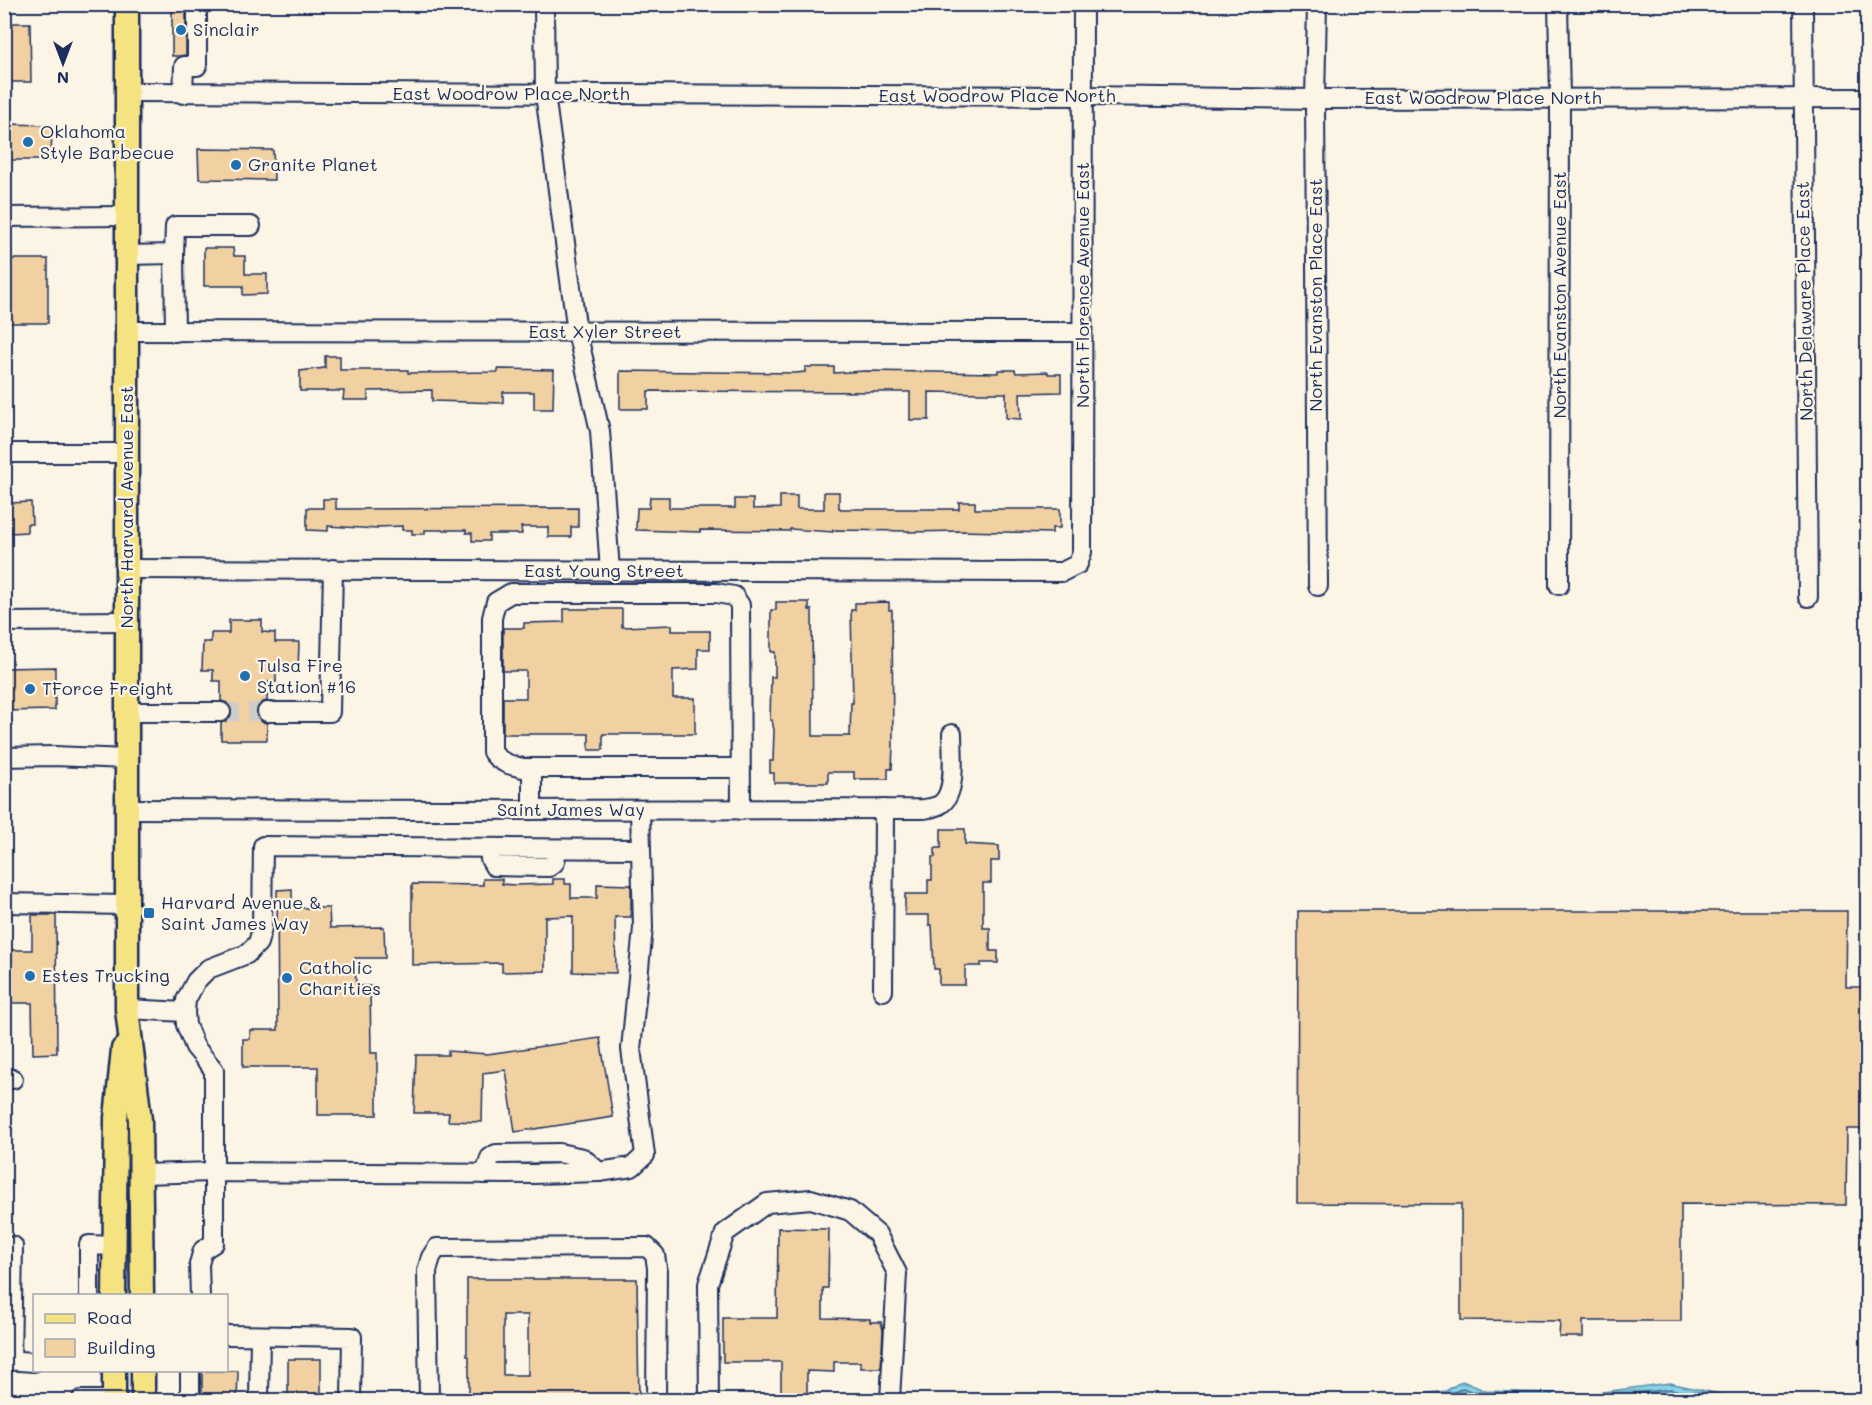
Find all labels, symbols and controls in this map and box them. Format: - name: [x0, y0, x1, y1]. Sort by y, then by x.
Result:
- place label: Sinclair: [193, 17, 259, 41]
- marker: Sinclair: [174, 23, 188, 37]
- north arrow: [33, 33, 93, 93]
- text: N: [57, 68, 69, 89]
- street label: East Woodrow Place North: [392, 81, 630, 105]
- street label: East Woodrow Place North: [878, 83, 1116, 107]
- street label: East Woodrow Place North: [1364, 85, 1602, 109]
- place label: Oklahoma Style Barbecue: [40, 119, 174, 164]
- marker: Oklahoma Style Barbecue: [21, 135, 35, 149]
- place label: Granite Planet: [248, 152, 378, 176]
- marker: Granite Planet: [229, 158, 243, 172]
- street label: North Florence Avenue East: [1070, 162, 1094, 408]
- street label: North Evanston Avenue East: [1547, 171, 1571, 419]
- street label: North Evanston Place East: [1303, 178, 1327, 412]
- street label: North Delaware Place East: [1790, 181, 1818, 421]
- street label: East Xyler Street: [528, 319, 682, 343]
- street label: North Harvard Avenue East: [114, 385, 138, 629]
- street label: East Young Street: [524, 558, 684, 582]
- place label: Tulsa Fire Station #16: [257, 653, 356, 698]
- marker: Tulsa Fire Station #16: [238, 669, 252, 683]
- place label: TForce Freight: [42, 676, 174, 700]
- marker: TForce Freight: [23, 682, 37, 696]
- street label: Saint James Way: [497, 797, 645, 821]
- place label: Harvard Avenue & Saint James Way: [161, 890, 322, 935]
- marker: Harvard Avenue & Saint James Way: [142, 906, 156, 920]
- place label: Catholic Charities: [299, 955, 381, 1000]
- place label: Estes Trucking: [42, 963, 170, 987]
- marker: Estes Trucking: [23, 969, 37, 983]
- marker: Catholic Charities: [280, 971, 294, 985]
- legend: [33, 1294, 228, 1372]
- text: Road: [87, 1305, 132, 1329]
- text: Building: [87, 1335, 155, 1359]

